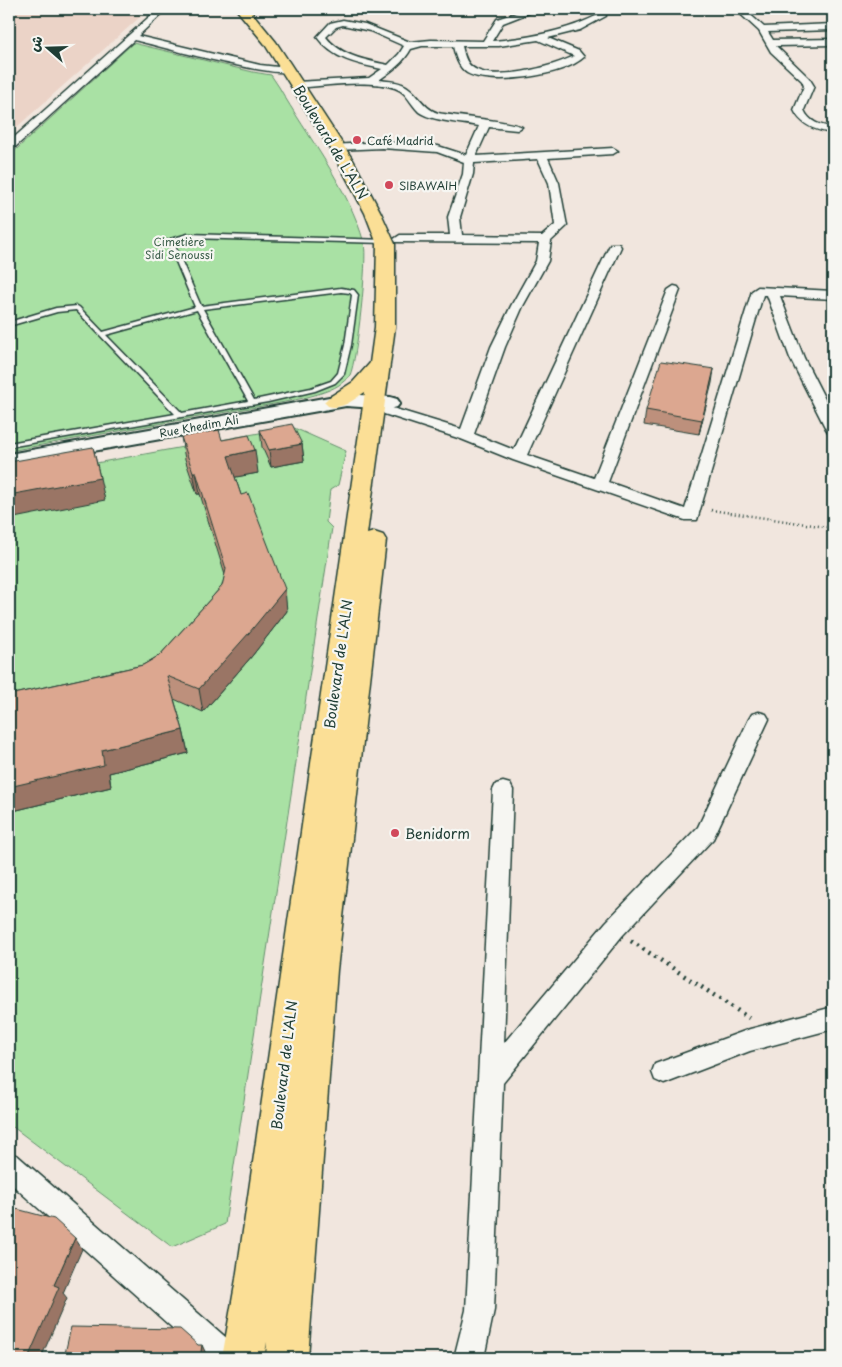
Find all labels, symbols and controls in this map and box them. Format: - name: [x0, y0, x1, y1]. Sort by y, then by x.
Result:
- north arrow: [22, 22, 72, 72]
- text: ش: [23, 33, 48, 54]
- street label: Boulevard de L'ALN: [289, 81, 373, 203]
- place label: Café Madrid: [367, 132, 434, 149]
- marker: Café Madrid: [351, 134, 363, 146]
- place label: SIBAWAIH: [399, 177, 457, 194]
- marker: SIBAWAIH: [383, 179, 395, 191]
- park label: Cimetière Sidi Senoussi: [145, 233, 213, 263]
- street label: Rue Khedim Ali: [158, 411, 240, 441]
- street label: Boulevard de L'ALN: [319, 598, 357, 730]
- place label: Benidorm: [405, 823, 470, 844]
- marker: Benidorm: [389, 827, 401, 839]
- street label: Boulevard de L'ALN: [266, 999, 302, 1131]

